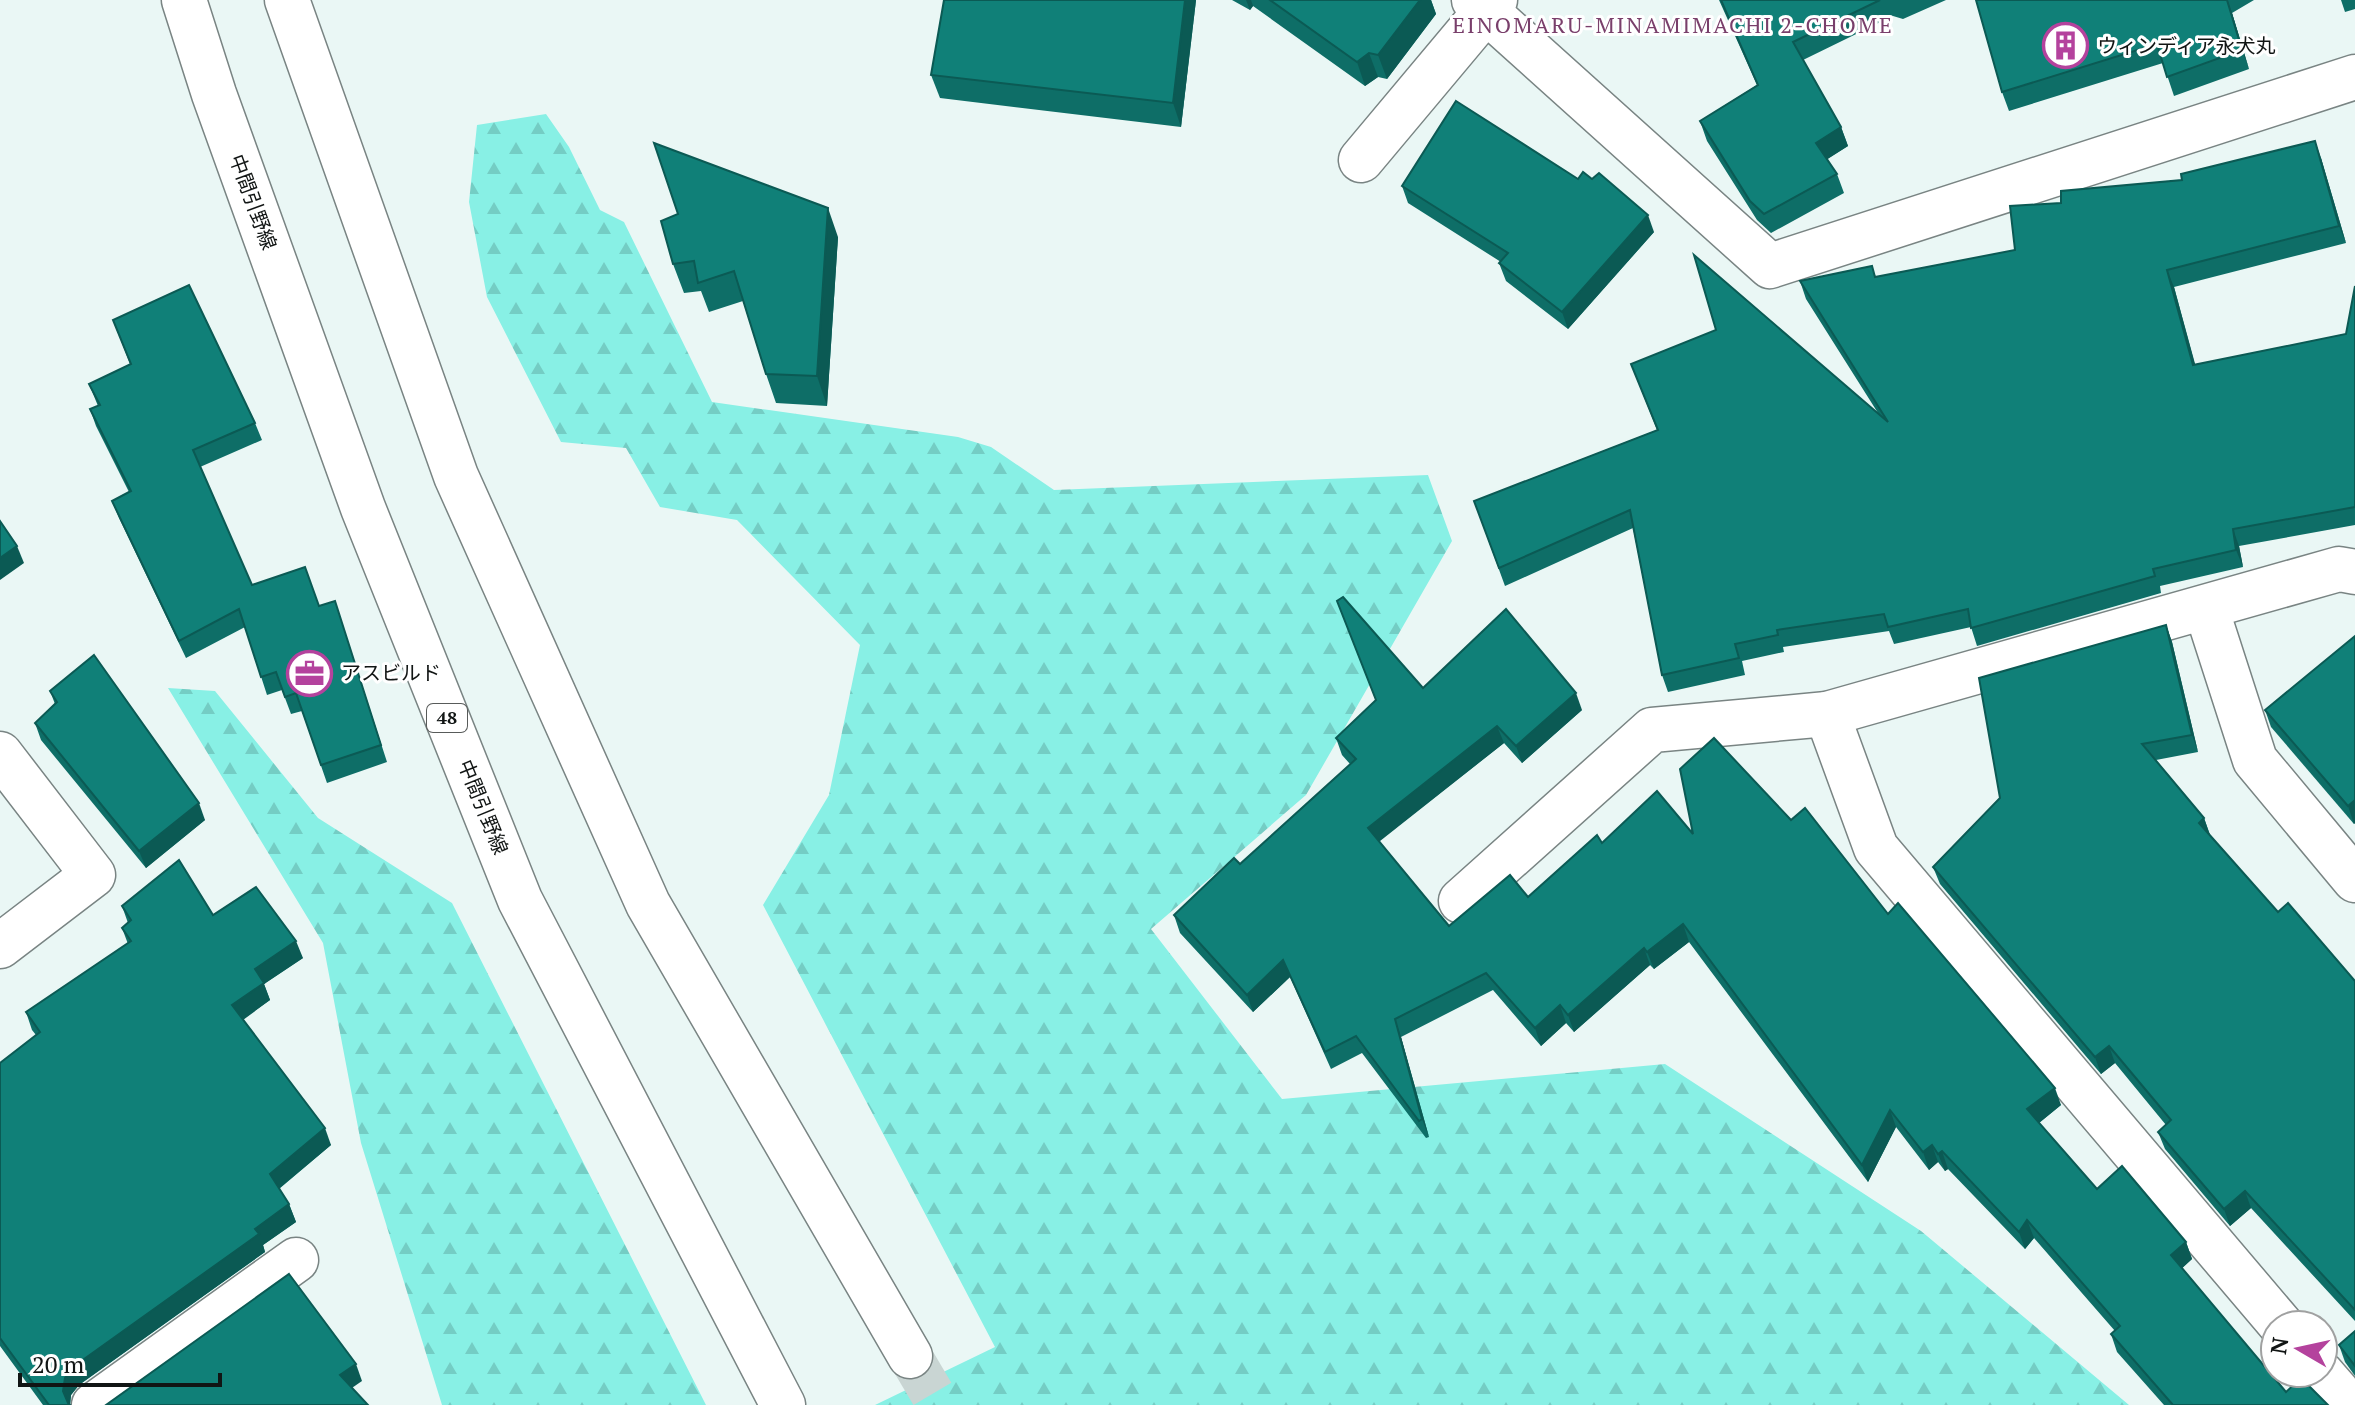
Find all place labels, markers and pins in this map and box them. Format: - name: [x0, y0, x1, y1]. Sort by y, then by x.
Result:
- building icon: ウィンディア永犬丸: [2042, 22, 2090, 70]
- place label: ウィンディア永犬丸: [2097, 32, 2276, 59]
- office icon: アスビルド: [286, 649, 334, 697]
- place label: アスビルド: [341, 659, 441, 686]

